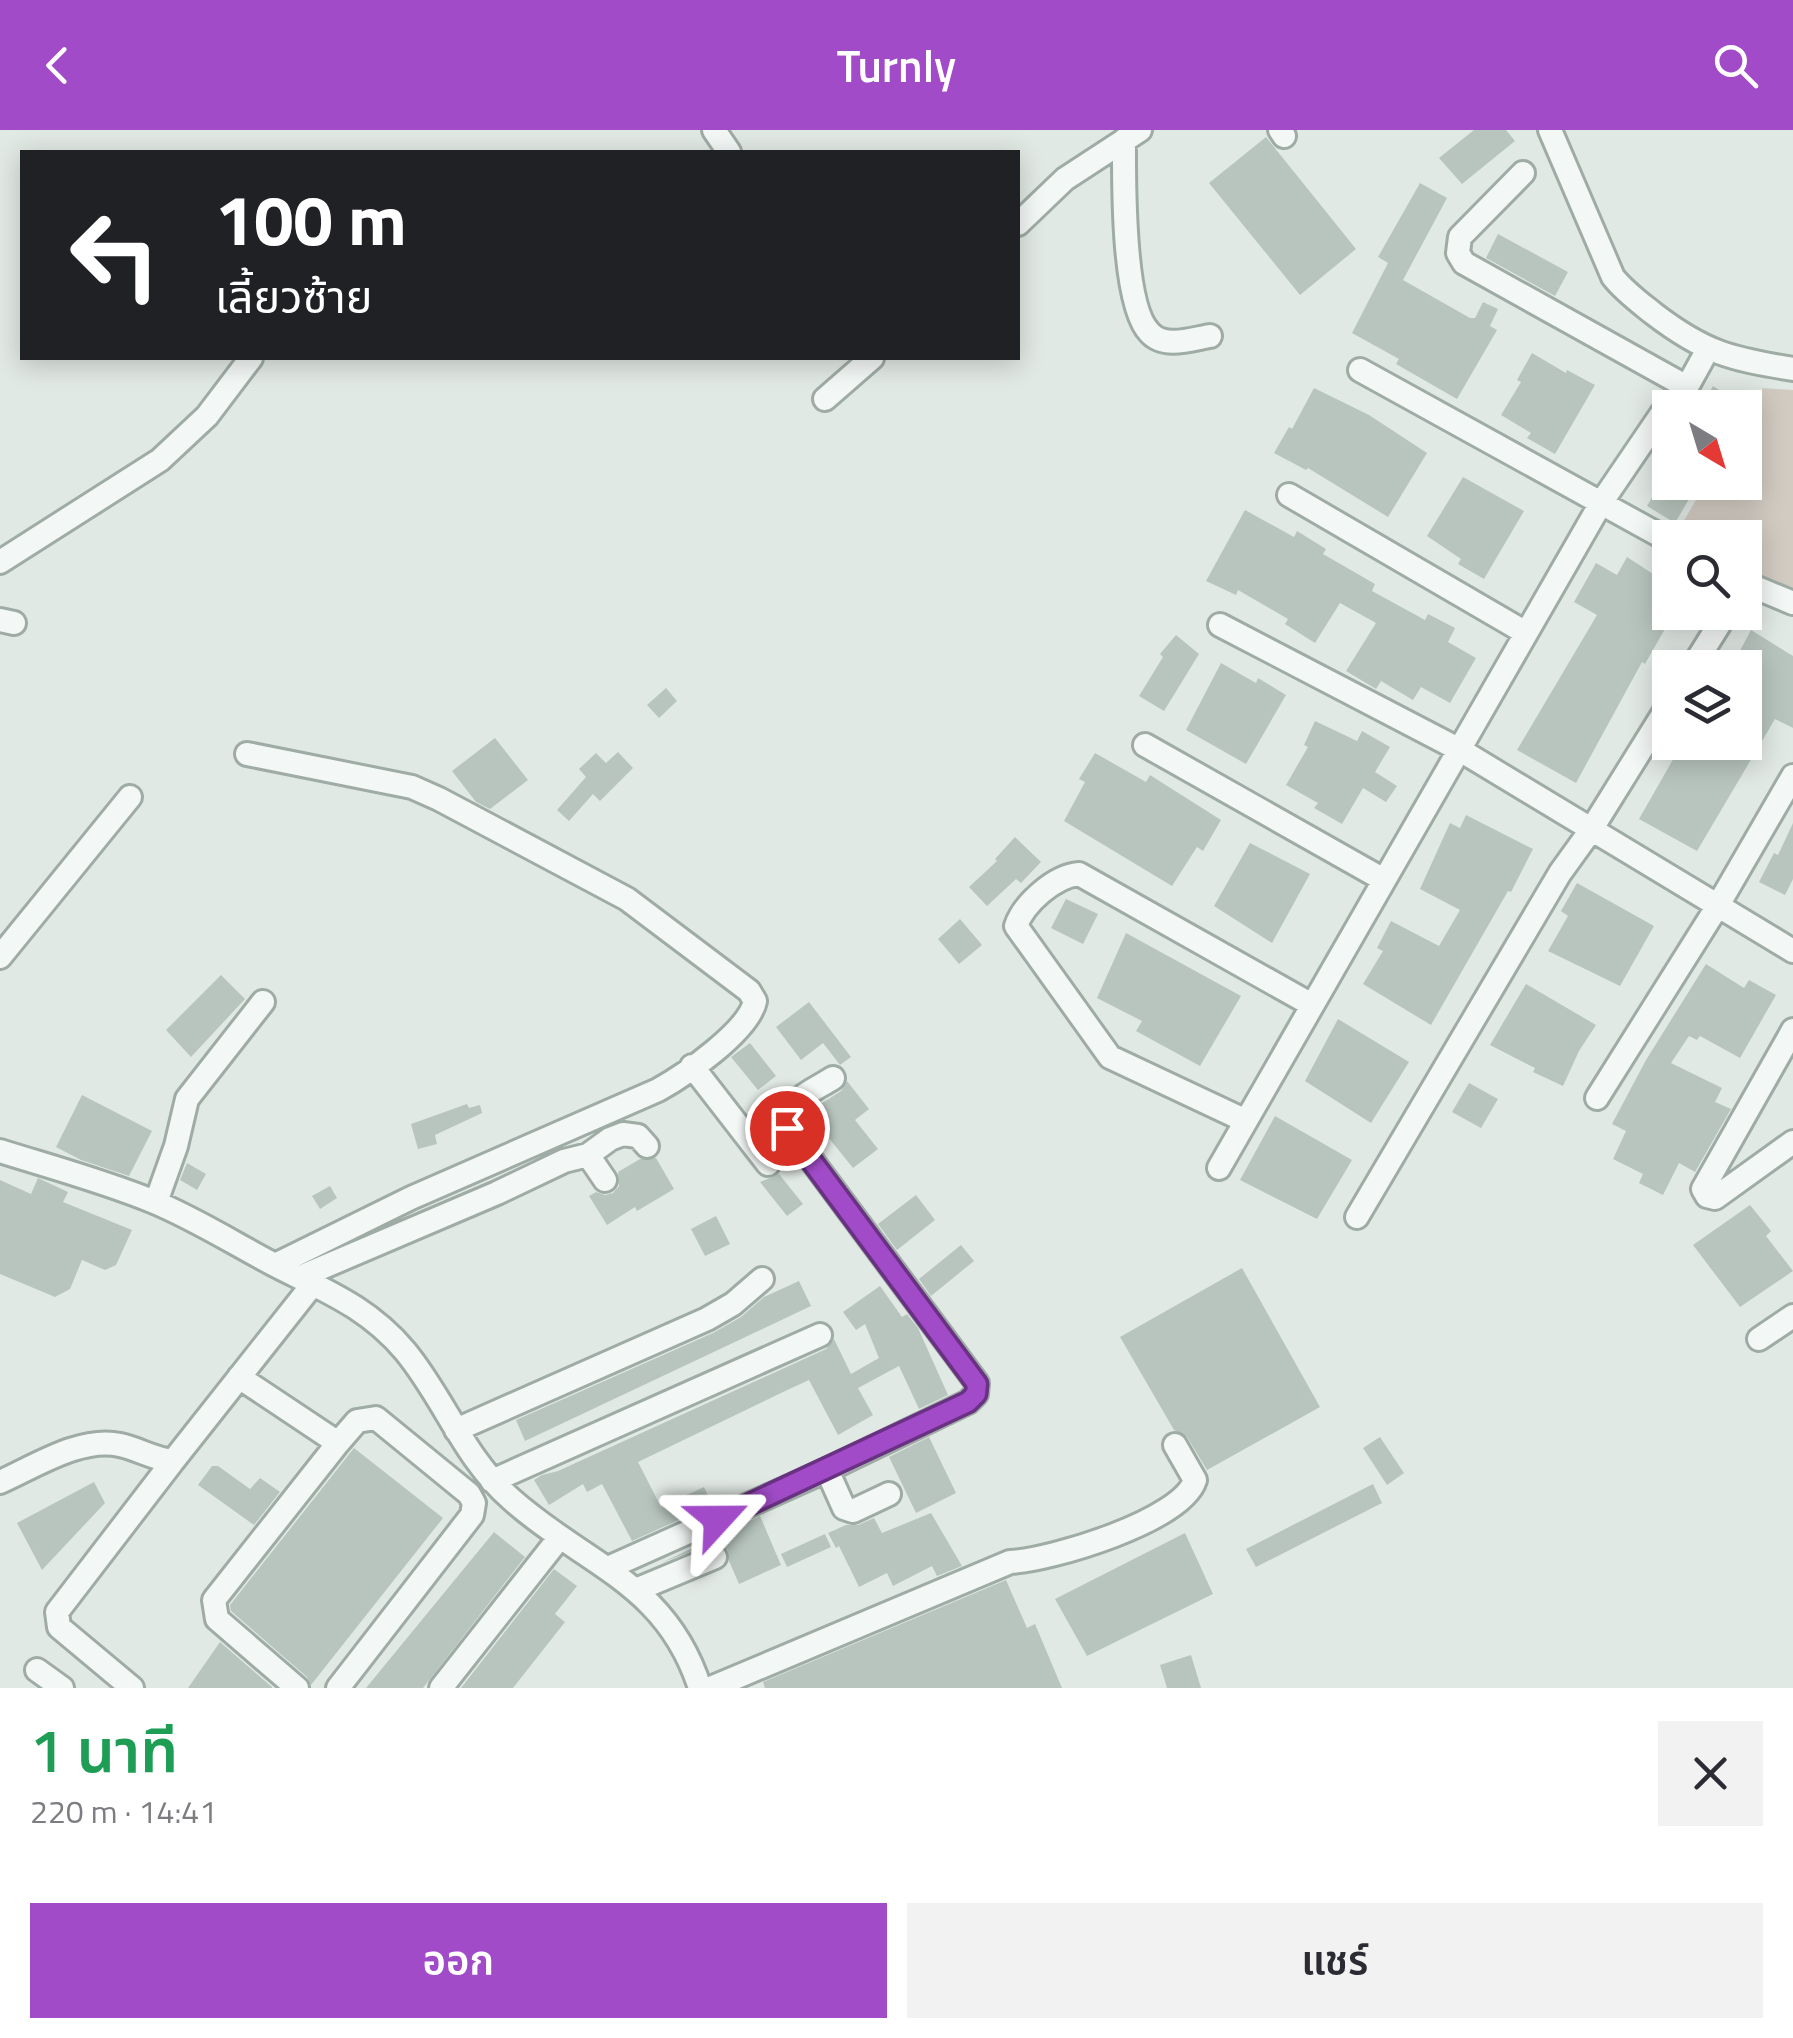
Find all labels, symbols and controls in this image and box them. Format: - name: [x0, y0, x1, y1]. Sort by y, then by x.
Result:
- text: Turnly: [837, 31, 956, 99]
- icon: back: [30, 38, 85, 93]
- icon: search: [1708, 38, 1763, 93]
- text: 100 m: [215, 166, 407, 272]
- icon: left: [50, 190, 180, 320]
- text: เลี้ยวซ้าย: [215, 262, 372, 330]
- north arrow: [1652, 390, 1762, 500]
- map controls: [1652, 390, 1762, 760]
- button: search: [1652, 520, 1762, 630]
- button: layers: [1652, 650, 1762, 760]
- pin: [745, 1086, 830, 1171]
- icon: arrive: [760, 1101, 815, 1156]
- position arrow: [666, 1467, 770, 1571]
- text: 1 นาที: [30, 1704, 178, 1795]
- button: close: [1658, 1721, 1763, 1826]
- text: 220 m · 14:41: [30, 1787, 217, 1835]
- button: ออก: [30, 1903, 887, 2018]
- button: แชร์: [907, 1903, 1763, 2018]

